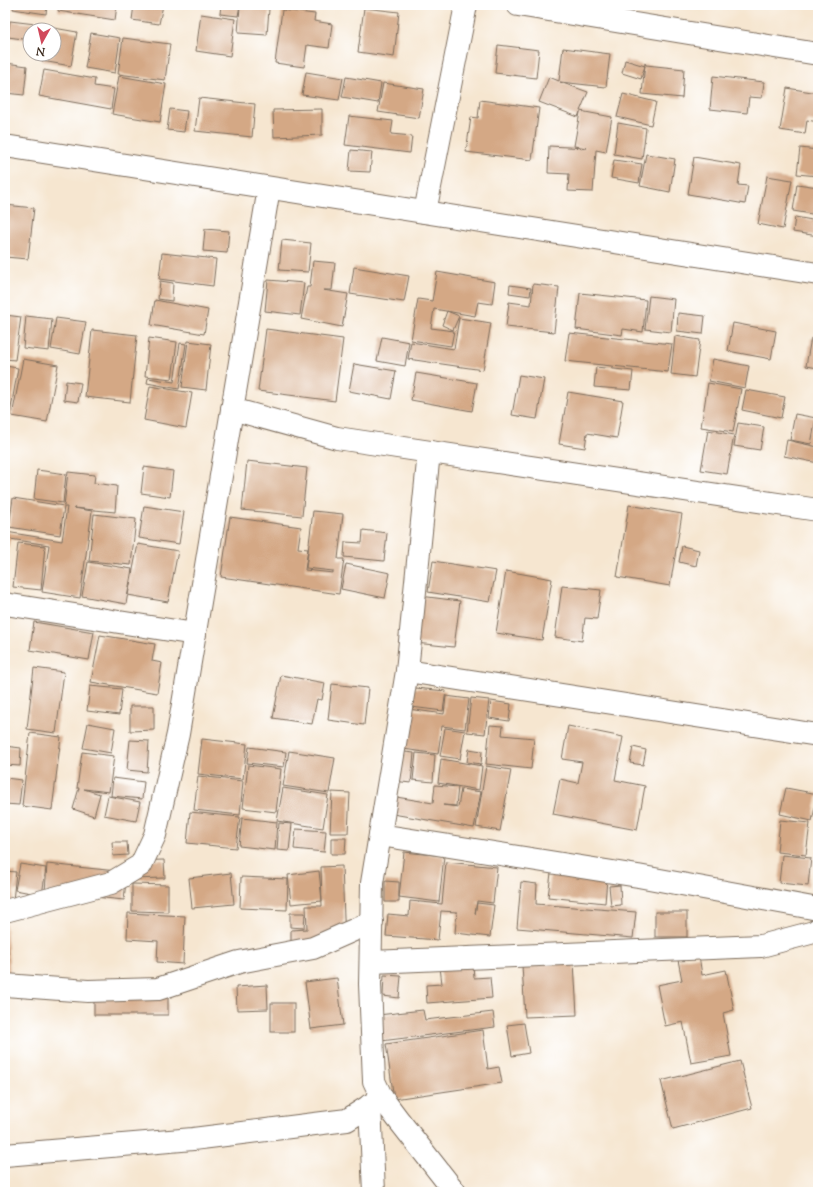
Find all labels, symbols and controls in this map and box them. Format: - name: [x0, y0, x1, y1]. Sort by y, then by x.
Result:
- north arrow: [22, 22, 62, 62]
- text: N: [35, 42, 47, 60]

